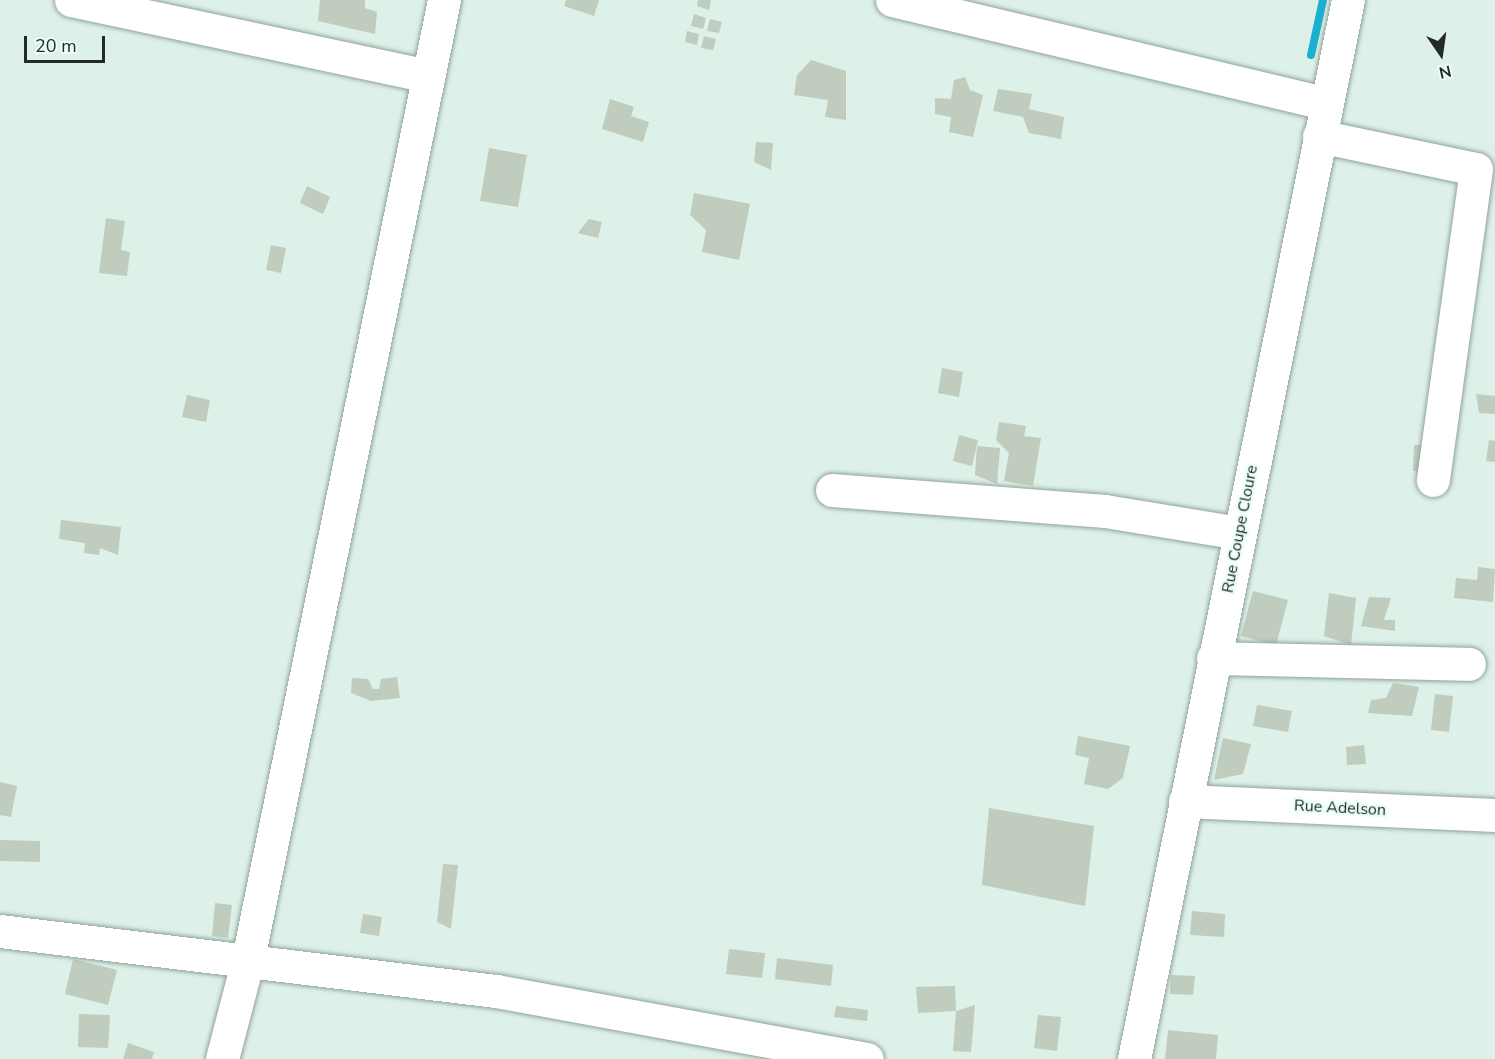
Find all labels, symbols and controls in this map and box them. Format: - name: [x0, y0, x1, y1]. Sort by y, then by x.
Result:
- scale bar: [27, 24, 108, 62]
- north arrow: [1411, 24, 1471, 84]
- text: 20 m: [35, 34, 77, 58]
- text: N: [1437, 59, 1453, 84]
- street label: Rue Coupe Cloure: [1218, 463, 1262, 595]
- street label: Rue Adelson: [1294, 796, 1386, 820]

